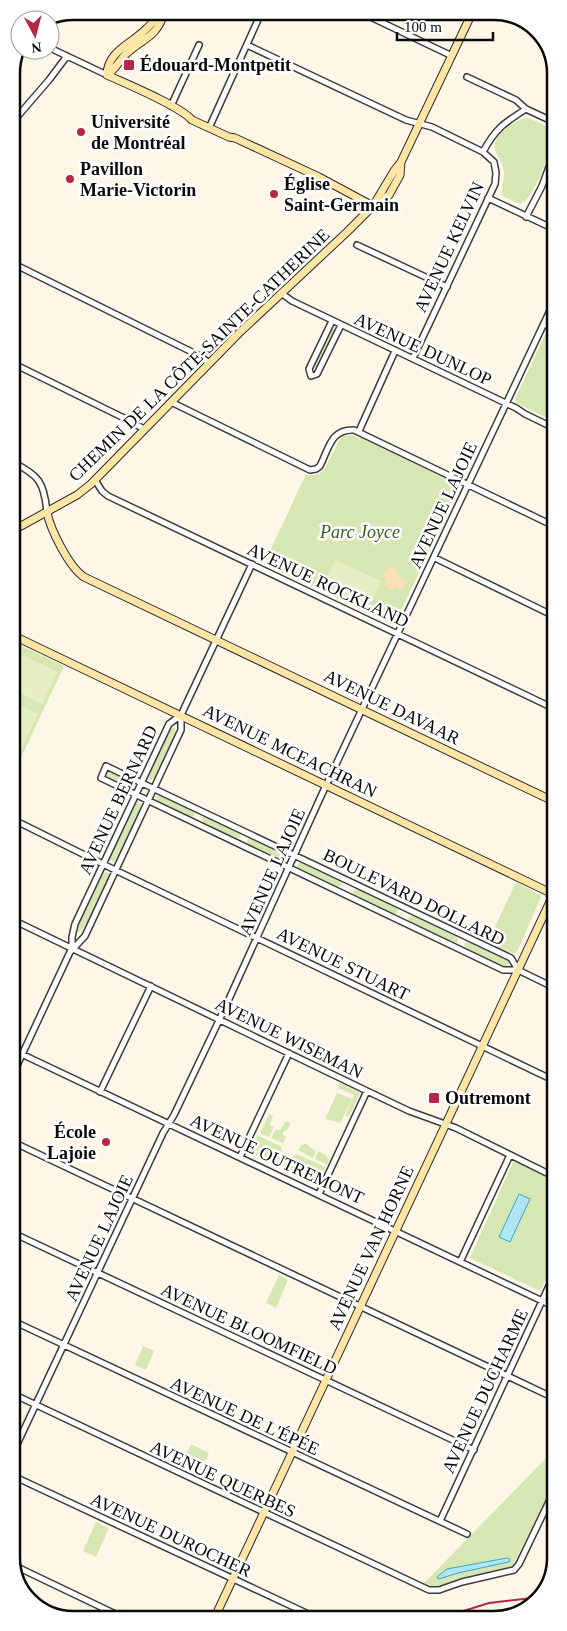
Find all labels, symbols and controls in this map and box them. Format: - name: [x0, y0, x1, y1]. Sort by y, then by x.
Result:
- north arrow: [10, 10, 60, 60]
- scale bar: [397, 10, 493, 42]
- text: 100 m: [404, 19, 442, 35]
- text: N: [31, 39, 42, 55]
- place label: Édouard-Montpetit: [140, 54, 291, 75]
- marker: Édouard-Montpetit: [122, 58, 136, 72]
- place label: Université de Montréal: [91, 112, 185, 153]
- marker: Université de Montréal: [75, 126, 87, 138]
- place label: Pavillon Marie-Victorin: [80, 159, 196, 200]
- marker: Pavillon Marie-Victorin: [64, 173, 76, 185]
- place label: Église Saint-Germain: [284, 173, 399, 215]
- street label: AVENUE KELVIN: [410, 179, 488, 315]
- marker: Église Saint-Germain: [268, 188, 280, 200]
- street label: CHEMIN DE LA CÔTE-SAINTE-CATHERINE: [64, 224, 333, 485]
- street label: AVENUE DUNLOP: [351, 308, 495, 390]
- street label: AVENUE LAJOIE: [405, 439, 481, 571]
- park label: Parc Joyce: [319, 522, 400, 542]
- street label: AVENUE ROCKLAND: [244, 539, 412, 631]
- street label: AVENUE DAVAAR: [321, 665, 463, 749]
- street label: AVENUE MCEACHRAN: [200, 700, 380, 802]
- street label: AVENUE BERNARD: [75, 722, 161, 878]
- street label: AVENUE LAJOIE: [235, 805, 309, 939]
- street label: BOULEVARD DOLLARD: [320, 844, 508, 950]
- street label: AVENUE STUART: [273, 923, 413, 1005]
- street label: AVENUE WISEMAN: [212, 994, 366, 1082]
- place label: Outremont: [445, 1088, 531, 1108]
- marker: Outremont: [427, 1091, 441, 1105]
- street label: AVENUE OUTREMONT: [187, 1110, 367, 1208]
- place label: École Lajoie: [47, 1121, 96, 1163]
- marker: École Lajoie: [100, 1136, 112, 1148]
- street label: AVENUE VAN HORNE: [324, 1163, 418, 1333]
- street label: AVENUE LAJOIE: [61, 1172, 137, 1304]
- street label: AVENUE BLOOMFIELD: [158, 1279, 340, 1379]
- street label: AVENUE DUCHARME: [438, 1306, 532, 1476]
- street label: AVENUE DE L'ÉPÉE: [167, 1372, 323, 1459]
- street label: AVENUE QUERBES: [147, 1437, 299, 1521]
- street label: AVENUE DUROCHER: [87, 1489, 255, 1581]

